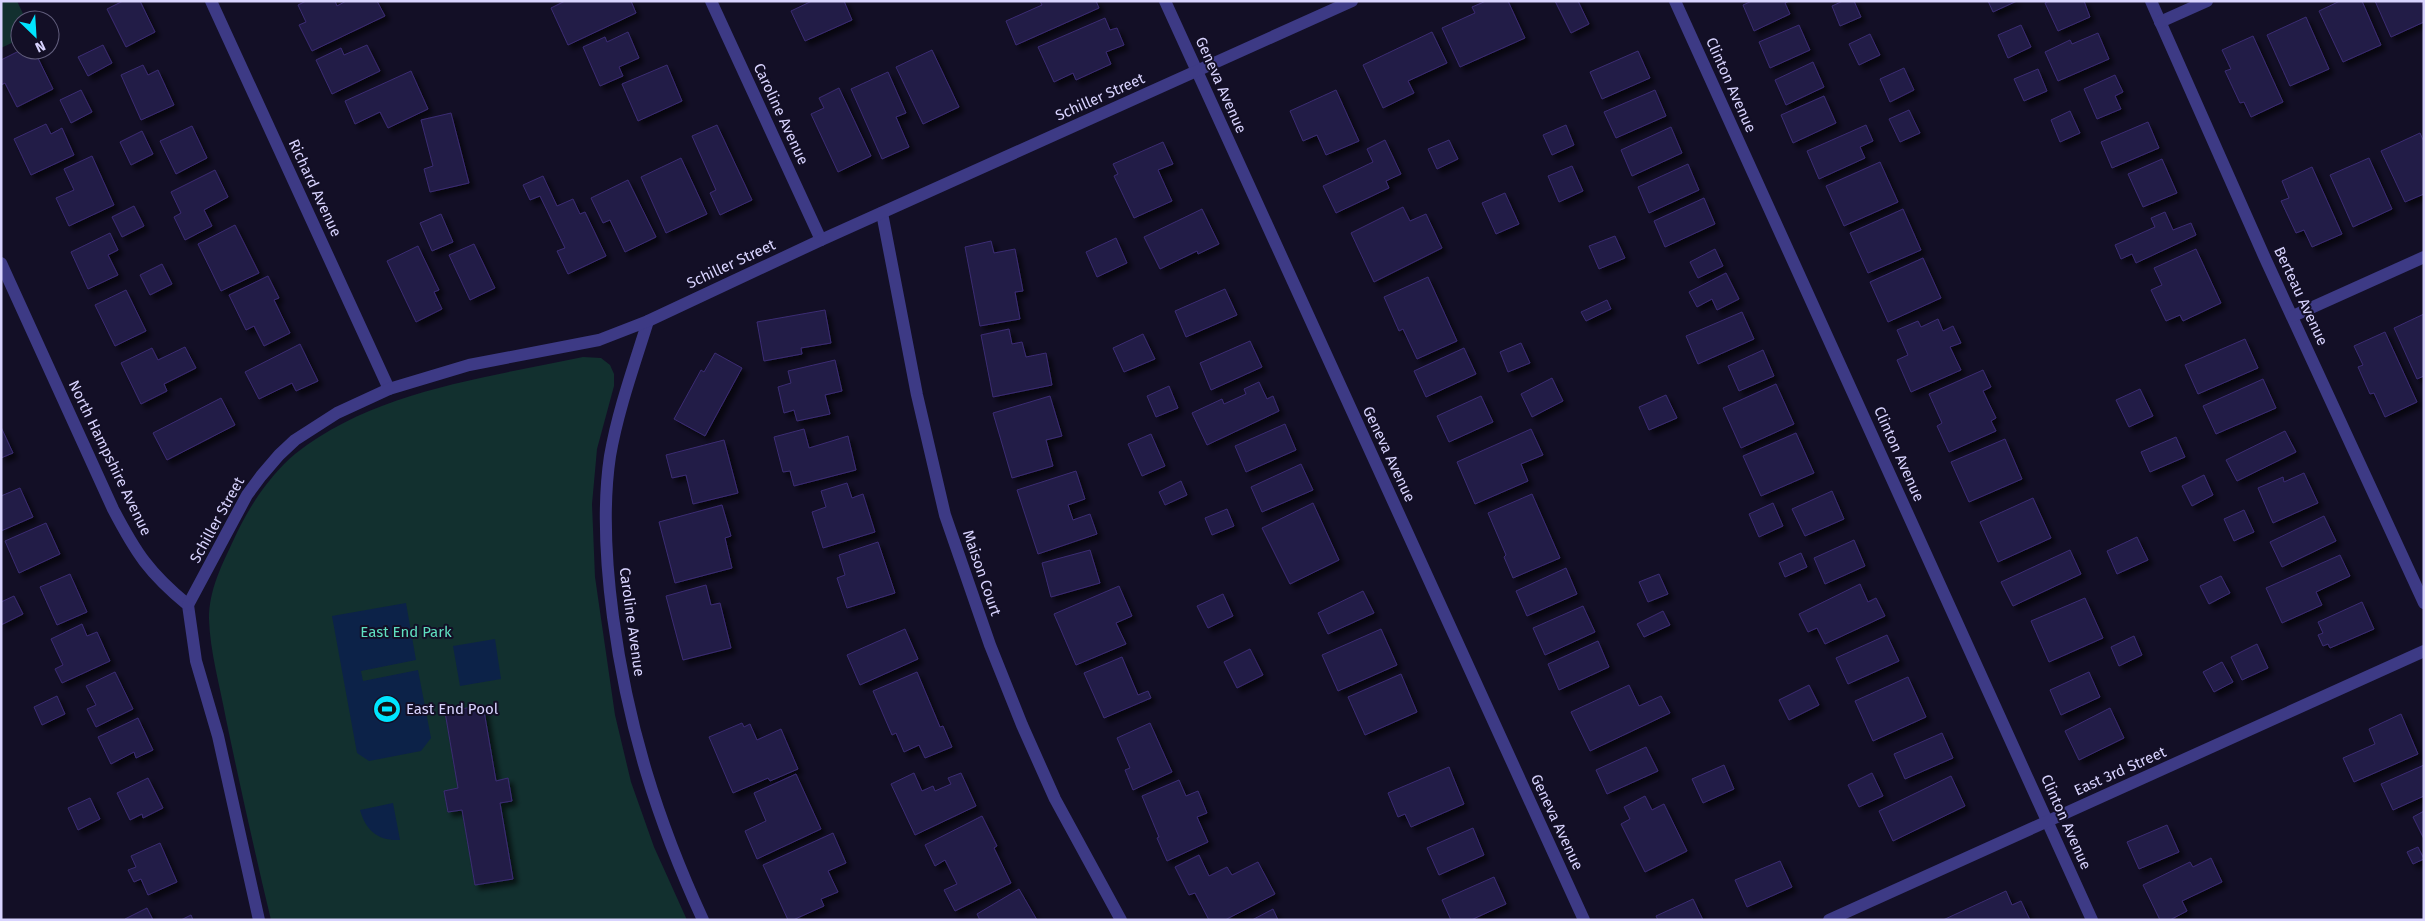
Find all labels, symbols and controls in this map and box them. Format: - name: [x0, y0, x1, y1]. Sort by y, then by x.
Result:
- north arrow: [10, 10, 60, 60]
- street label: Geneva Avenue: [1192, 34, 1250, 136]
- street label: Clinton Avenue: [1702, 35, 1760, 135]
- text: N: [32, 37, 48, 56]
- street label: Caroline Avenue: [750, 60, 812, 168]
- street label: Schiller Street: [1053, 69, 1148, 125]
- street label: Richard Avenue: [285, 136, 345, 240]
- street label: Schiller Street: [684, 235, 779, 292]
- street label: Berteau Avenue: [2270, 244, 2332, 348]
- street label: North Hampshire Avenue: [65, 377, 155, 539]
- street label: Geneva Avenue: [1359, 403, 1419, 505]
- street label: Clinton Avenue: [1870, 404, 1928, 504]
- street label: Schiller Street: [186, 473, 248, 566]
- street label: Maison Court: [959, 528, 1005, 619]
- street label: Caroline Avenue: [615, 566, 649, 678]
- park label: East End Park: [360, 623, 452, 641]
- sports icon: East End Pool: [372, 694, 402, 724]
- place label: East End Pool: [406, 700, 499, 718]
- street label: East 3rd Street: [2071, 742, 2169, 799]
- street label: Geneva Avenue: [1527, 771, 1587, 873]
- street label: Clinton Avenue: [2037, 772, 2095, 872]

